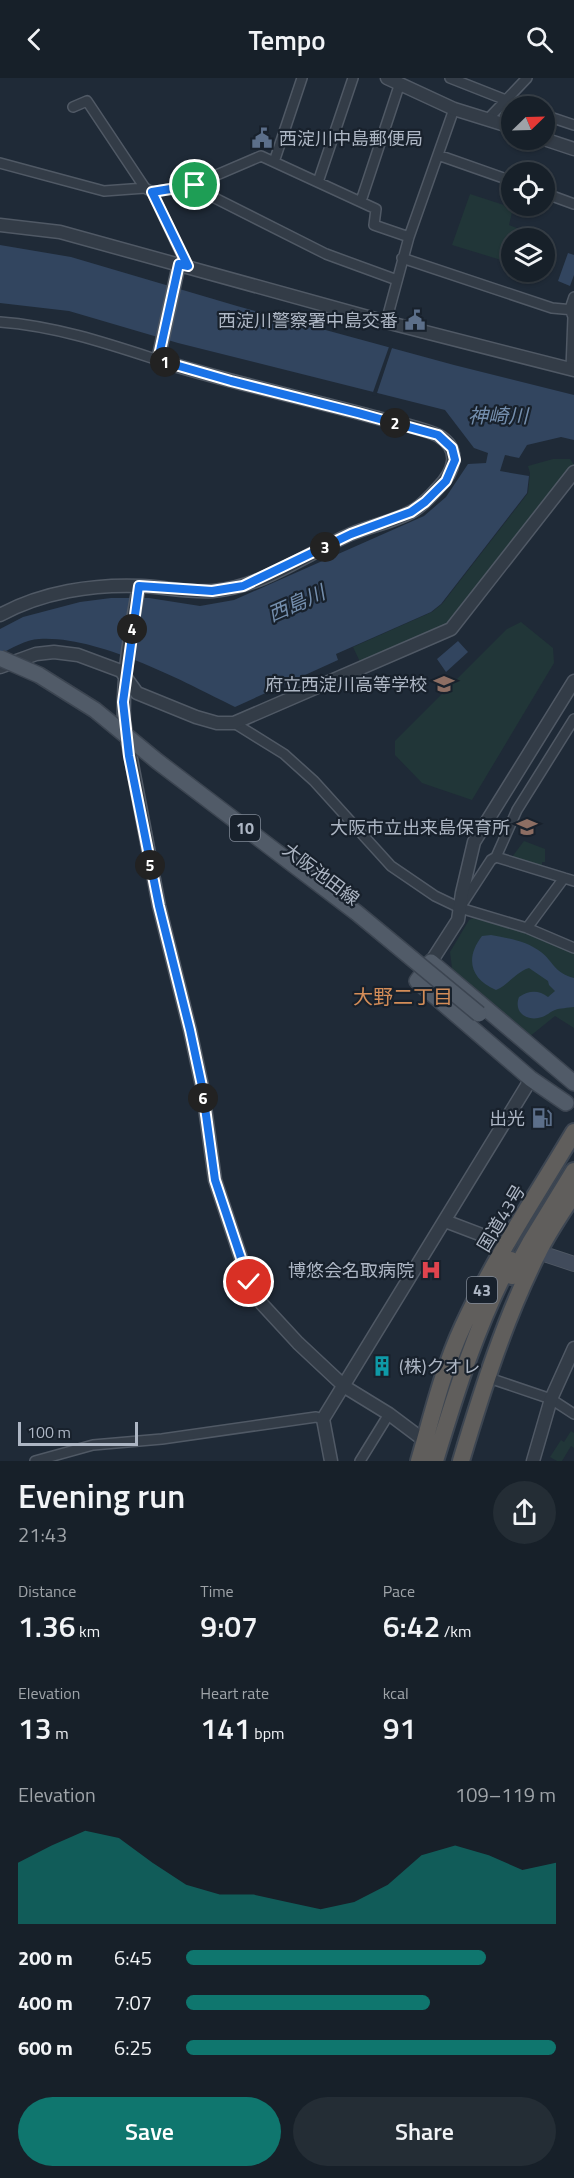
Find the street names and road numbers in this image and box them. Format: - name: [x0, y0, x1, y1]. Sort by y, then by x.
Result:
- road number: 10: [230, 815, 260, 841]
- street label: 大阪池田線: [277, 836, 365, 912]
- street label: 国道43号: [470, 1179, 532, 1257]
- road number: 43: [467, 1277, 497, 1303]

